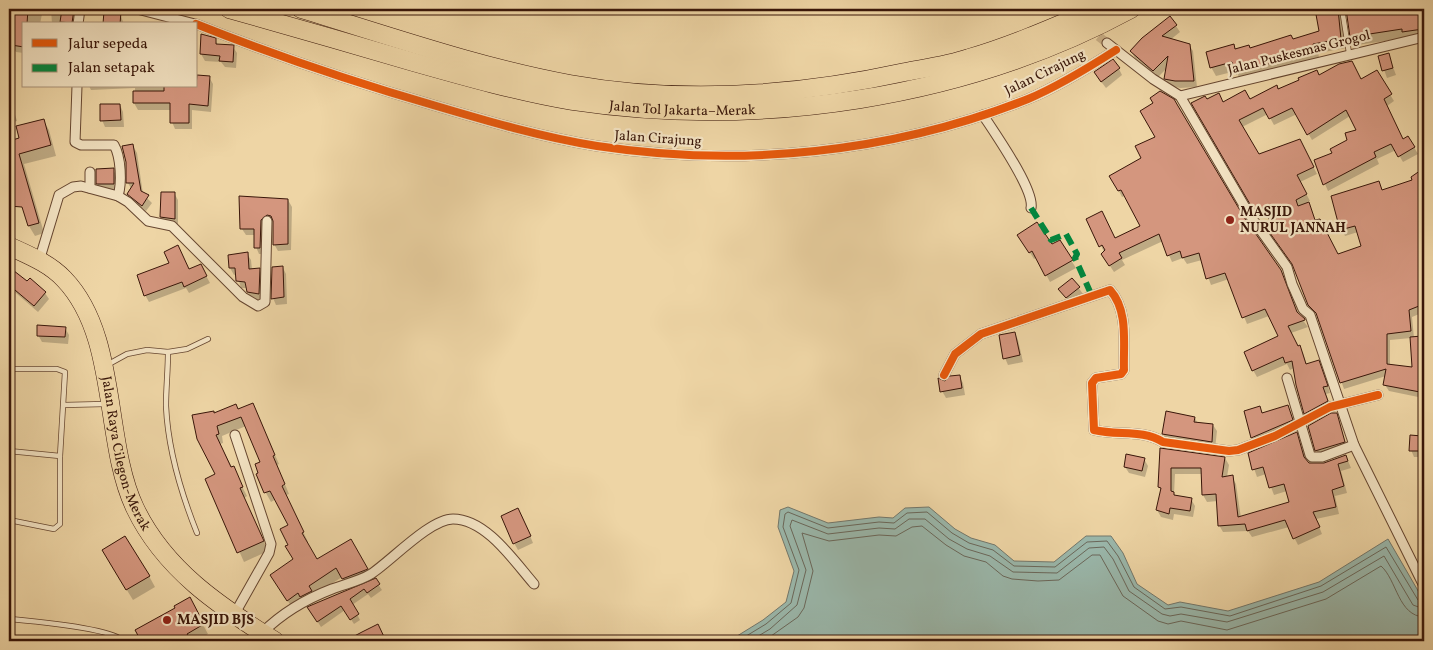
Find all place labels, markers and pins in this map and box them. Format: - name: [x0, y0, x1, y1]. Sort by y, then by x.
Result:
- place label: MASJID NURUL JANNAH: [1240, 203, 1346, 238]
- marker: MASJID NURUL JANNAH: [1224, 214, 1236, 226]
- place label: MASJID BJS: [177, 611, 254, 630]
- marker: MASJID BJS: [161, 614, 173, 626]

